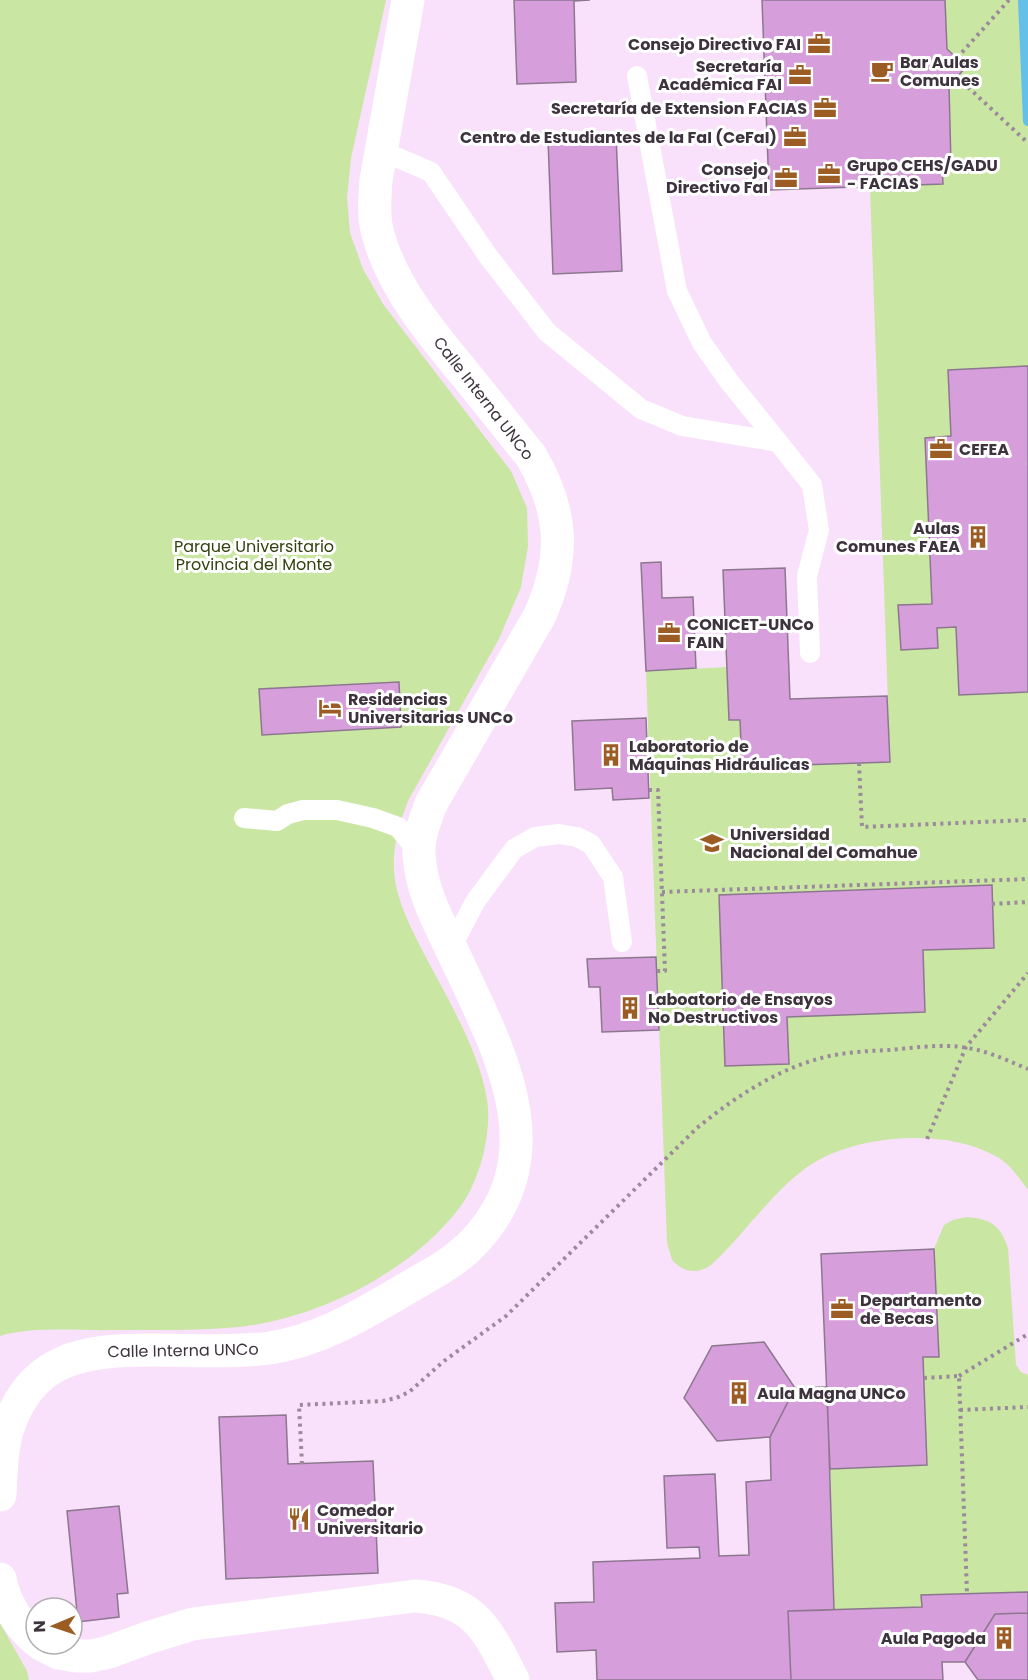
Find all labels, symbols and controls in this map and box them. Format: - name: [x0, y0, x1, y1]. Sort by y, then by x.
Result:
- office icon: Consejo Directivo FAI: [806, 31, 832, 57]
- place label: Consejo Directivo FAI: [628, 33, 801, 56]
- place label: Bar Aulas Comunes: [900, 51, 980, 92]
- place label: Secretaría Académica FAI: [658, 55, 782, 96]
- cafe icon: Bar Aulas Comunes: [869, 58, 895, 84]
- office icon: Secretaría Académica FAI: [787, 62, 813, 88]
- office icon: Secretaría de Extension FACIAS: [812, 95, 838, 121]
- place label: Secretaría de Extension FACIAS: [551, 97, 807, 120]
- office icon: Centro de Estudiantes de la FaI (CeFaI): [782, 124, 808, 150]
- place label: Centro de Estudiantes de la FaI (CeFaI): [460, 126, 777, 149]
- place label: Grupo CEHS/GADU - FACIAS: [847, 154, 998, 195]
- place label: Consejo Directivo FaI: [666, 158, 768, 199]
- office icon: Grupo CEHS/GADU - FACIAS: [816, 161, 842, 187]
- office icon: Consejo Directivo FaI: [773, 165, 799, 191]
- street label: Calle Interna UNCo: [428, 332, 539, 465]
- office icon: CEFEA: [928, 436, 954, 462]
- place label: CEFEA: [959, 438, 1009, 461]
- place label: Aulas Comunes FAEA: [836, 517, 960, 558]
- building icon: Aulas Comunes FAEA: [965, 524, 991, 550]
- park label: Parque Universitario Provincia del Monte: [174, 535, 334, 576]
- place label: CONICET-UNCo FAIN: [687, 613, 814, 654]
- office icon: CONICET-UNCo FAIN: [656, 620, 682, 646]
- place label: Residencias Universitarias UNCo: [348, 688, 513, 729]
- hotel icon: Residencias Universitarias UNCo: [317, 695, 343, 721]
- place label: Laboratorio de Máquinas Hidráulicas: [629, 735, 810, 776]
- building icon: Laboratorio de Máquinas Hidráulicas: [598, 742, 624, 768]
- place label: Universidad Nacional del Comahue: [730, 823, 918, 864]
- school or university icon: Universidad Nacional del Comahue: [699, 830, 725, 856]
- place label: Laboatorio de Ensayos No Destructivos: [648, 988, 833, 1029]
- building icon: Laboatorio de Ensayos No Destructivos: [617, 995, 643, 1021]
- place label: Departamento de Becas: [860, 1289, 982, 1330]
- office icon: Departamento de Becas: [829, 1296, 855, 1322]
- street label: Calle Interna UNCo: [107, 1338, 259, 1363]
- building icon: Aula Magna UNCo: [726, 1380, 752, 1406]
- place label: Aula Magna UNCo: [757, 1382, 906, 1405]
- place label: Comedor Universitario: [317, 1499, 423, 1540]
- restaurant icon: Comedor Universitario: [286, 1506, 312, 1532]
- north arrow: [24, 1596, 84, 1656]
- text: N: [28, 1620, 51, 1633]
- building icon: Aula Pagoda: [991, 1625, 1017, 1651]
- place label: Aula Pagoda: [881, 1627, 986, 1650]

